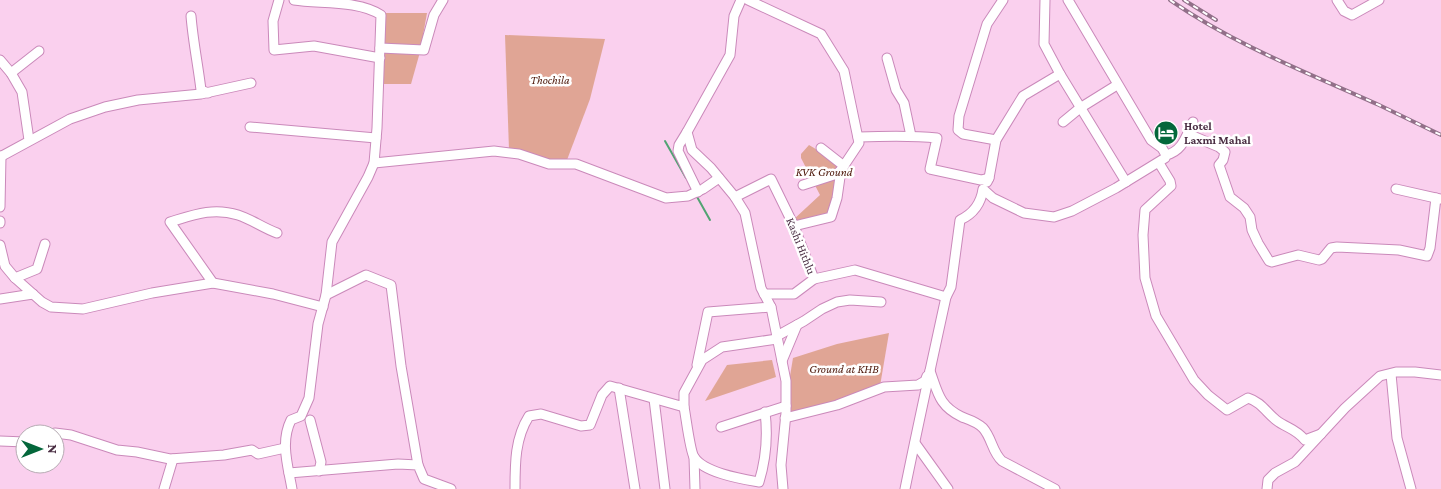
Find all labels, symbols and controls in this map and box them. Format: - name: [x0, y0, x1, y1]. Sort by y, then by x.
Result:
- park label: Thochila: [530, 73, 570, 87]
- place label: Hotel Laxmi Mahal: [1184, 119, 1251, 147]
- hotel icon: Hotel Laxmi Mahal: [1153, 120, 1179, 146]
- park label: KVK Ground: [796, 165, 853, 179]
- street label: Kashi Hithlu: [783, 216, 819, 277]
- park label: Ground at KHB: [809, 362, 879, 376]
- north arrow: [15, 424, 65, 474]
- text: N: [45, 444, 61, 454]

